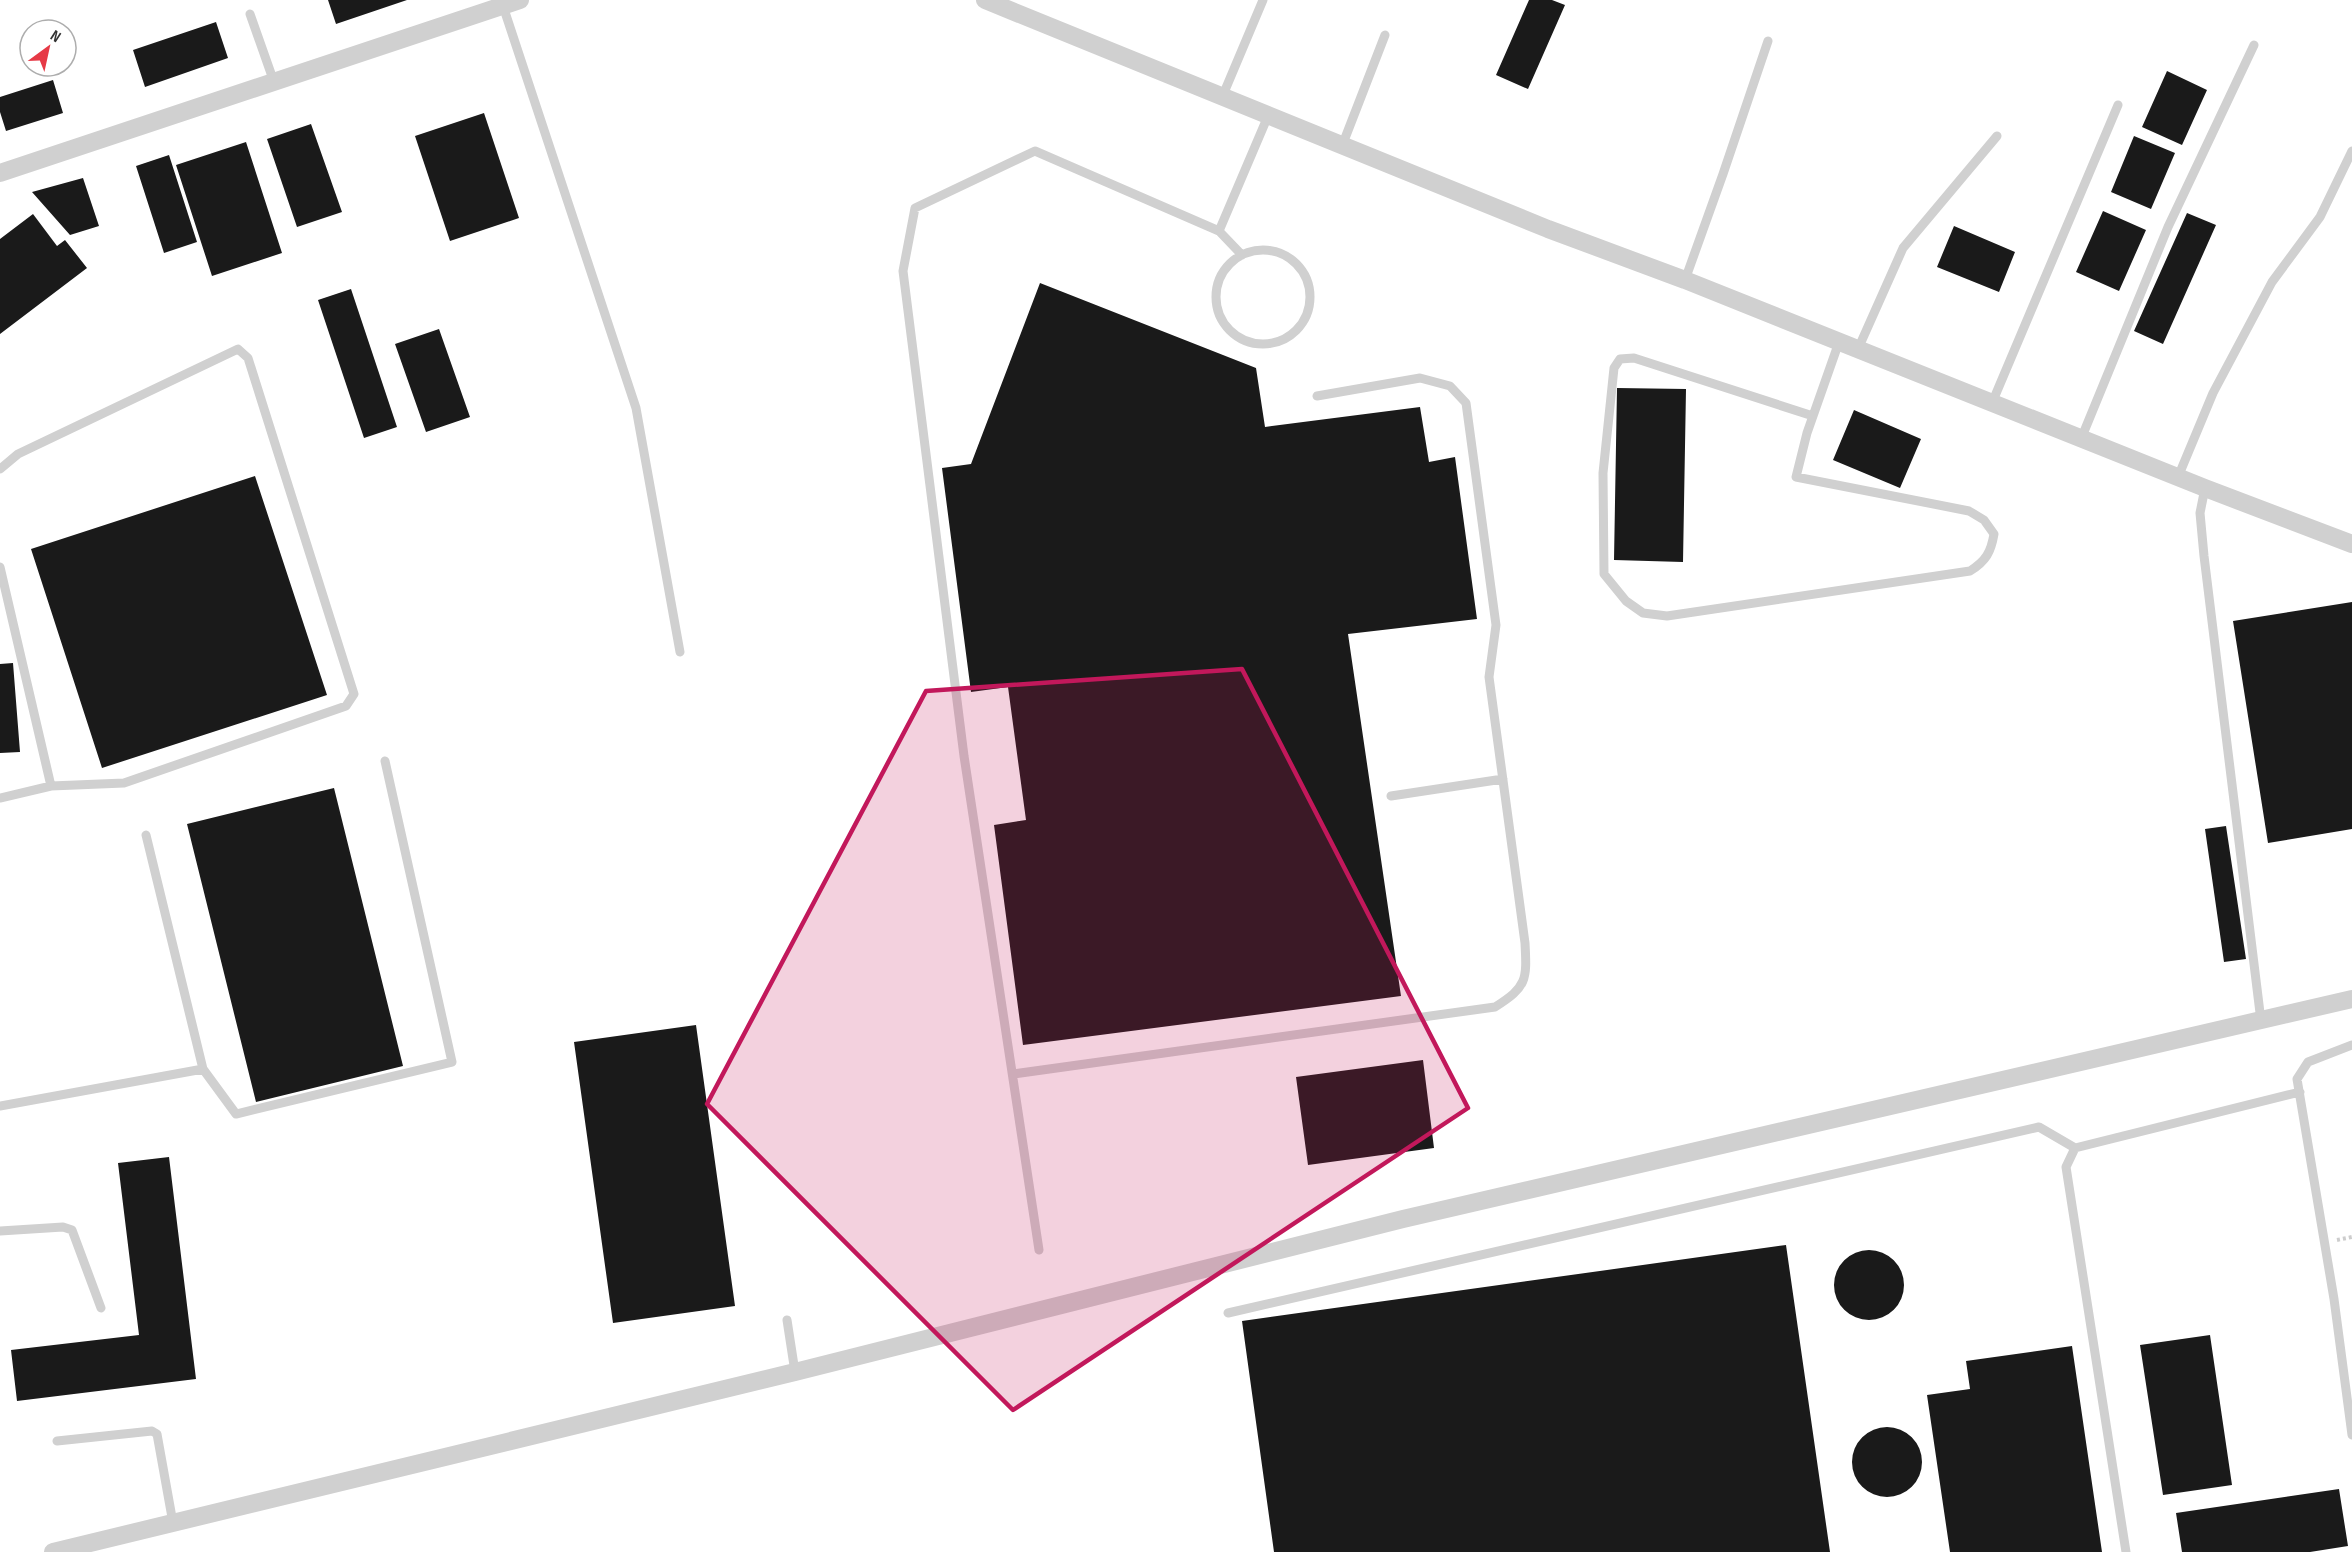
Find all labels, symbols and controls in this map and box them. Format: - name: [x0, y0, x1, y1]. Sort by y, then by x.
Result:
- north arrow: [18, 18, 78, 78]
- text: N: [47, 26, 64, 47]

